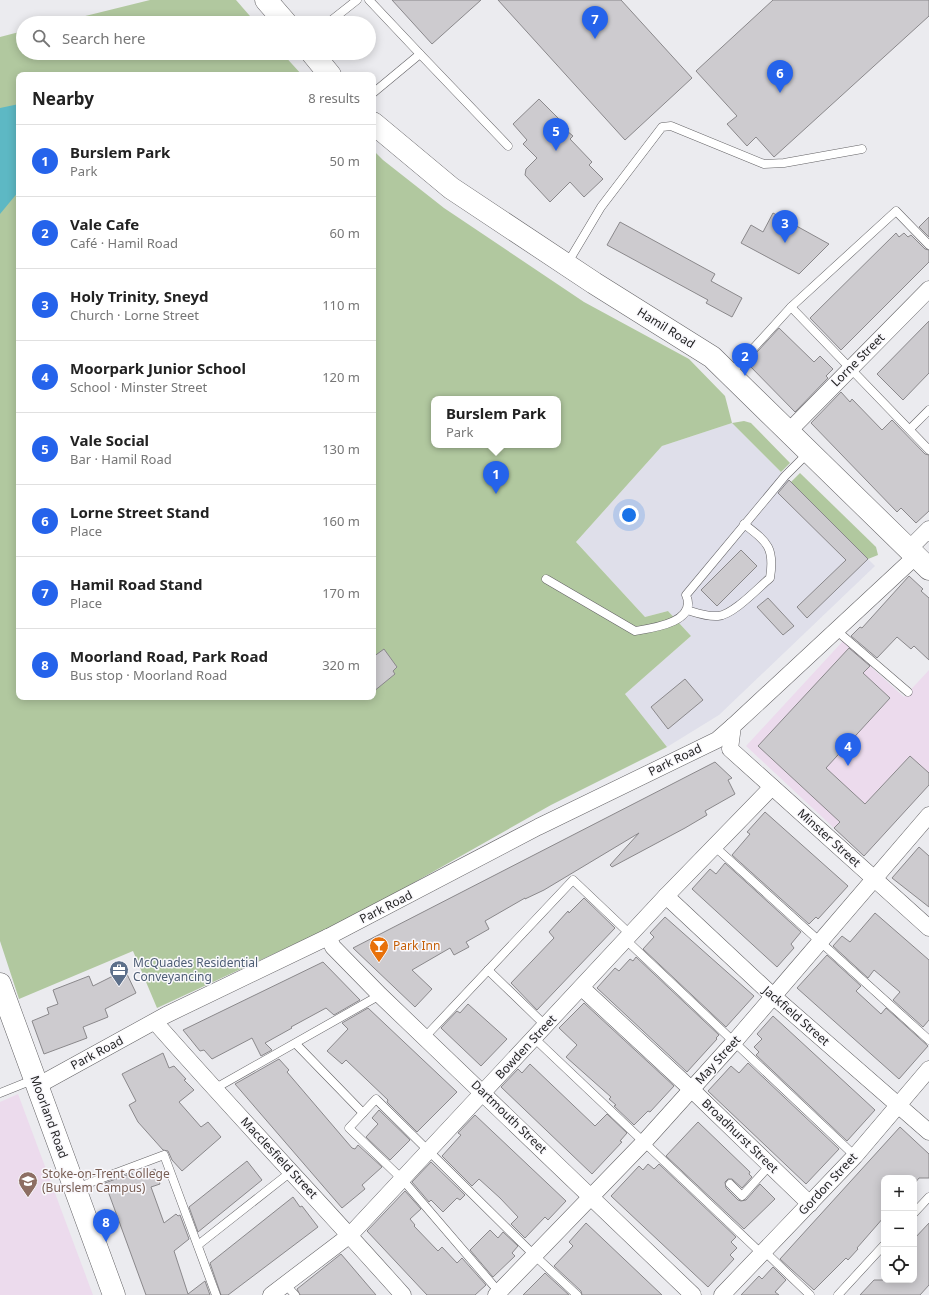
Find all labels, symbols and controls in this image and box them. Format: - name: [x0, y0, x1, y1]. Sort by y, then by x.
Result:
- pin: 7: [582, 6, 608, 39]
- search box: [16, 16, 376, 60]
- icon: search: [30, 27, 52, 49]
- text: Search here: [62, 28, 145, 48]
- pin: 6: [767, 60, 793, 93]
- text: Nearby: [32, 87, 94, 110]
- text: 8 results: [308, 89, 360, 107]
- pin: 5: [543, 118, 569, 151]
- text: Burslem Park: [70, 142, 170, 162]
- text: 1: [41, 152, 49, 170]
- text: 50 m: [330, 152, 360, 170]
- text: Park: [70, 162, 97, 180]
- pin: 3: [772, 210, 798, 243]
- text: Vale Cafe: [70, 214, 139, 234]
- text: 2: [41, 224, 49, 242]
- text: 60 m: [330, 224, 360, 242]
- text: Café · Hamil Road: [70, 234, 178, 252]
- text: Holy Trinity, Sneyd: [70, 286, 208, 306]
- text: 3: [41, 296, 49, 314]
- text: 110 m: [322, 296, 360, 314]
- street label: Hamil Road: [634, 303, 698, 352]
- text: Church · Lorne Street: [70, 306, 199, 324]
- street label: Lorne Street: [827, 329, 889, 390]
- pin: 2: [732, 343, 758, 376]
- text: Moorpark Junior School: [70, 358, 246, 378]
- text: 4: [41, 368, 49, 386]
- text: 120 m: [322, 368, 360, 386]
- text: School · Minster Street: [70, 378, 207, 396]
- popup: [431, 396, 561, 448]
- text: Burslem Park: [446, 403, 546, 423]
- text: Park: [446, 423, 473, 441]
- text: Vale Social: [70, 430, 149, 450]
- text: 5: [41, 440, 49, 458]
- text: 130 m: [322, 440, 360, 458]
- text: Bar · Hamil Road: [70, 450, 172, 468]
- pin: 1: [483, 461, 509, 494]
- text: Lorne Street Stand: [70, 502, 210, 522]
- your location: [619, 505, 639, 525]
- text: 6: [41, 512, 49, 530]
- text: 160 m: [322, 512, 360, 530]
- text: Place: [70, 522, 102, 540]
- text: Hamil Road Stand: [70, 574, 203, 594]
- text: 7: [41, 584, 49, 602]
- text: 170 m: [322, 584, 360, 602]
- text: Place: [70, 594, 102, 612]
- text: Moorland Road, Park Road: [70, 646, 268, 666]
- text: 8: [41, 656, 49, 674]
- text: 320 m: [322, 656, 360, 674]
- text: Bus stop · Moorland Road: [70, 666, 227, 684]
- pin: 4: [835, 733, 861, 766]
- street label: Park Road: [645, 739, 704, 780]
- street label: Minster Street: [794, 805, 865, 871]
- street label: Park Road: [356, 886, 415, 927]
- bar icon: Park Inn: [368, 935, 390, 963]
- place label: Park Inn: [393, 937, 440, 954]
- place label: McQuades Residential Conveyancing: [133, 954, 258, 985]
- office icon: McQuades Residential Conveyancing: [108, 959, 130, 987]
- street label: Jackfield Street: [759, 981, 834, 1050]
- street label: Bowden Street: [491, 1010, 560, 1083]
- street label: May Street: [691, 1031, 745, 1088]
- street label: Park Road: [67, 1032, 126, 1074]
- street label: Moorland Road: [27, 1073, 72, 1161]
- street label: Dartmouth Street: [468, 1076, 551, 1158]
- street label: Broadhurst Street: [698, 1095, 783, 1177]
- street label: Macclesfield Street: [237, 1113, 322, 1203]
- street label: Gordon Street: [794, 1148, 861, 1218]
- place label: Stoke-on-Trent College (Burslem Campus): [42, 1165, 170, 1196]
- school or university icon: Stoke-on-Trent College (Burslem Campus): [17, 1170, 39, 1198]
- map controls: [881, 1175, 917, 1283]
- button: +: [881, 1175, 917, 1211]
- pin: 8: [93, 1209, 119, 1242]
- button: −: [881, 1211, 917, 1247]
- button: locate: [881, 1247, 917, 1283]

